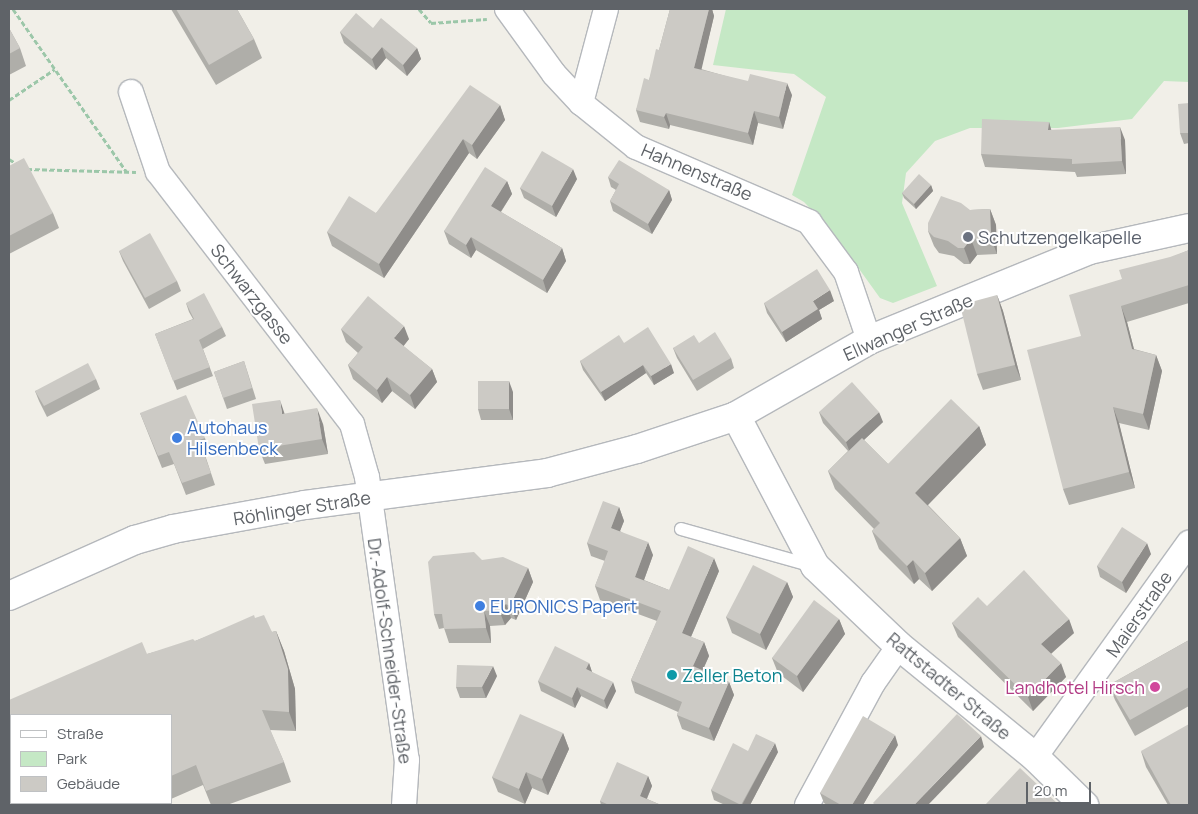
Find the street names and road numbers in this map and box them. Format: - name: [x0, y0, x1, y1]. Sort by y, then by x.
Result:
- street label: Hahnenstraße: [638, 139, 756, 205]
- street label: Schwarzgasse: [206, 240, 298, 348]
- street label: Ellwanger Straße: [840, 289, 976, 365]
- street label: Röhlinger Straße: [232, 486, 372, 530]
- street label: Dr.-Adolf-Schneider-Straße: [363, 537, 417, 765]
- street label: Maierstraße: [1101, 567, 1177, 661]
- street label: Rattstadter Straße: [883, 628, 1015, 744]

